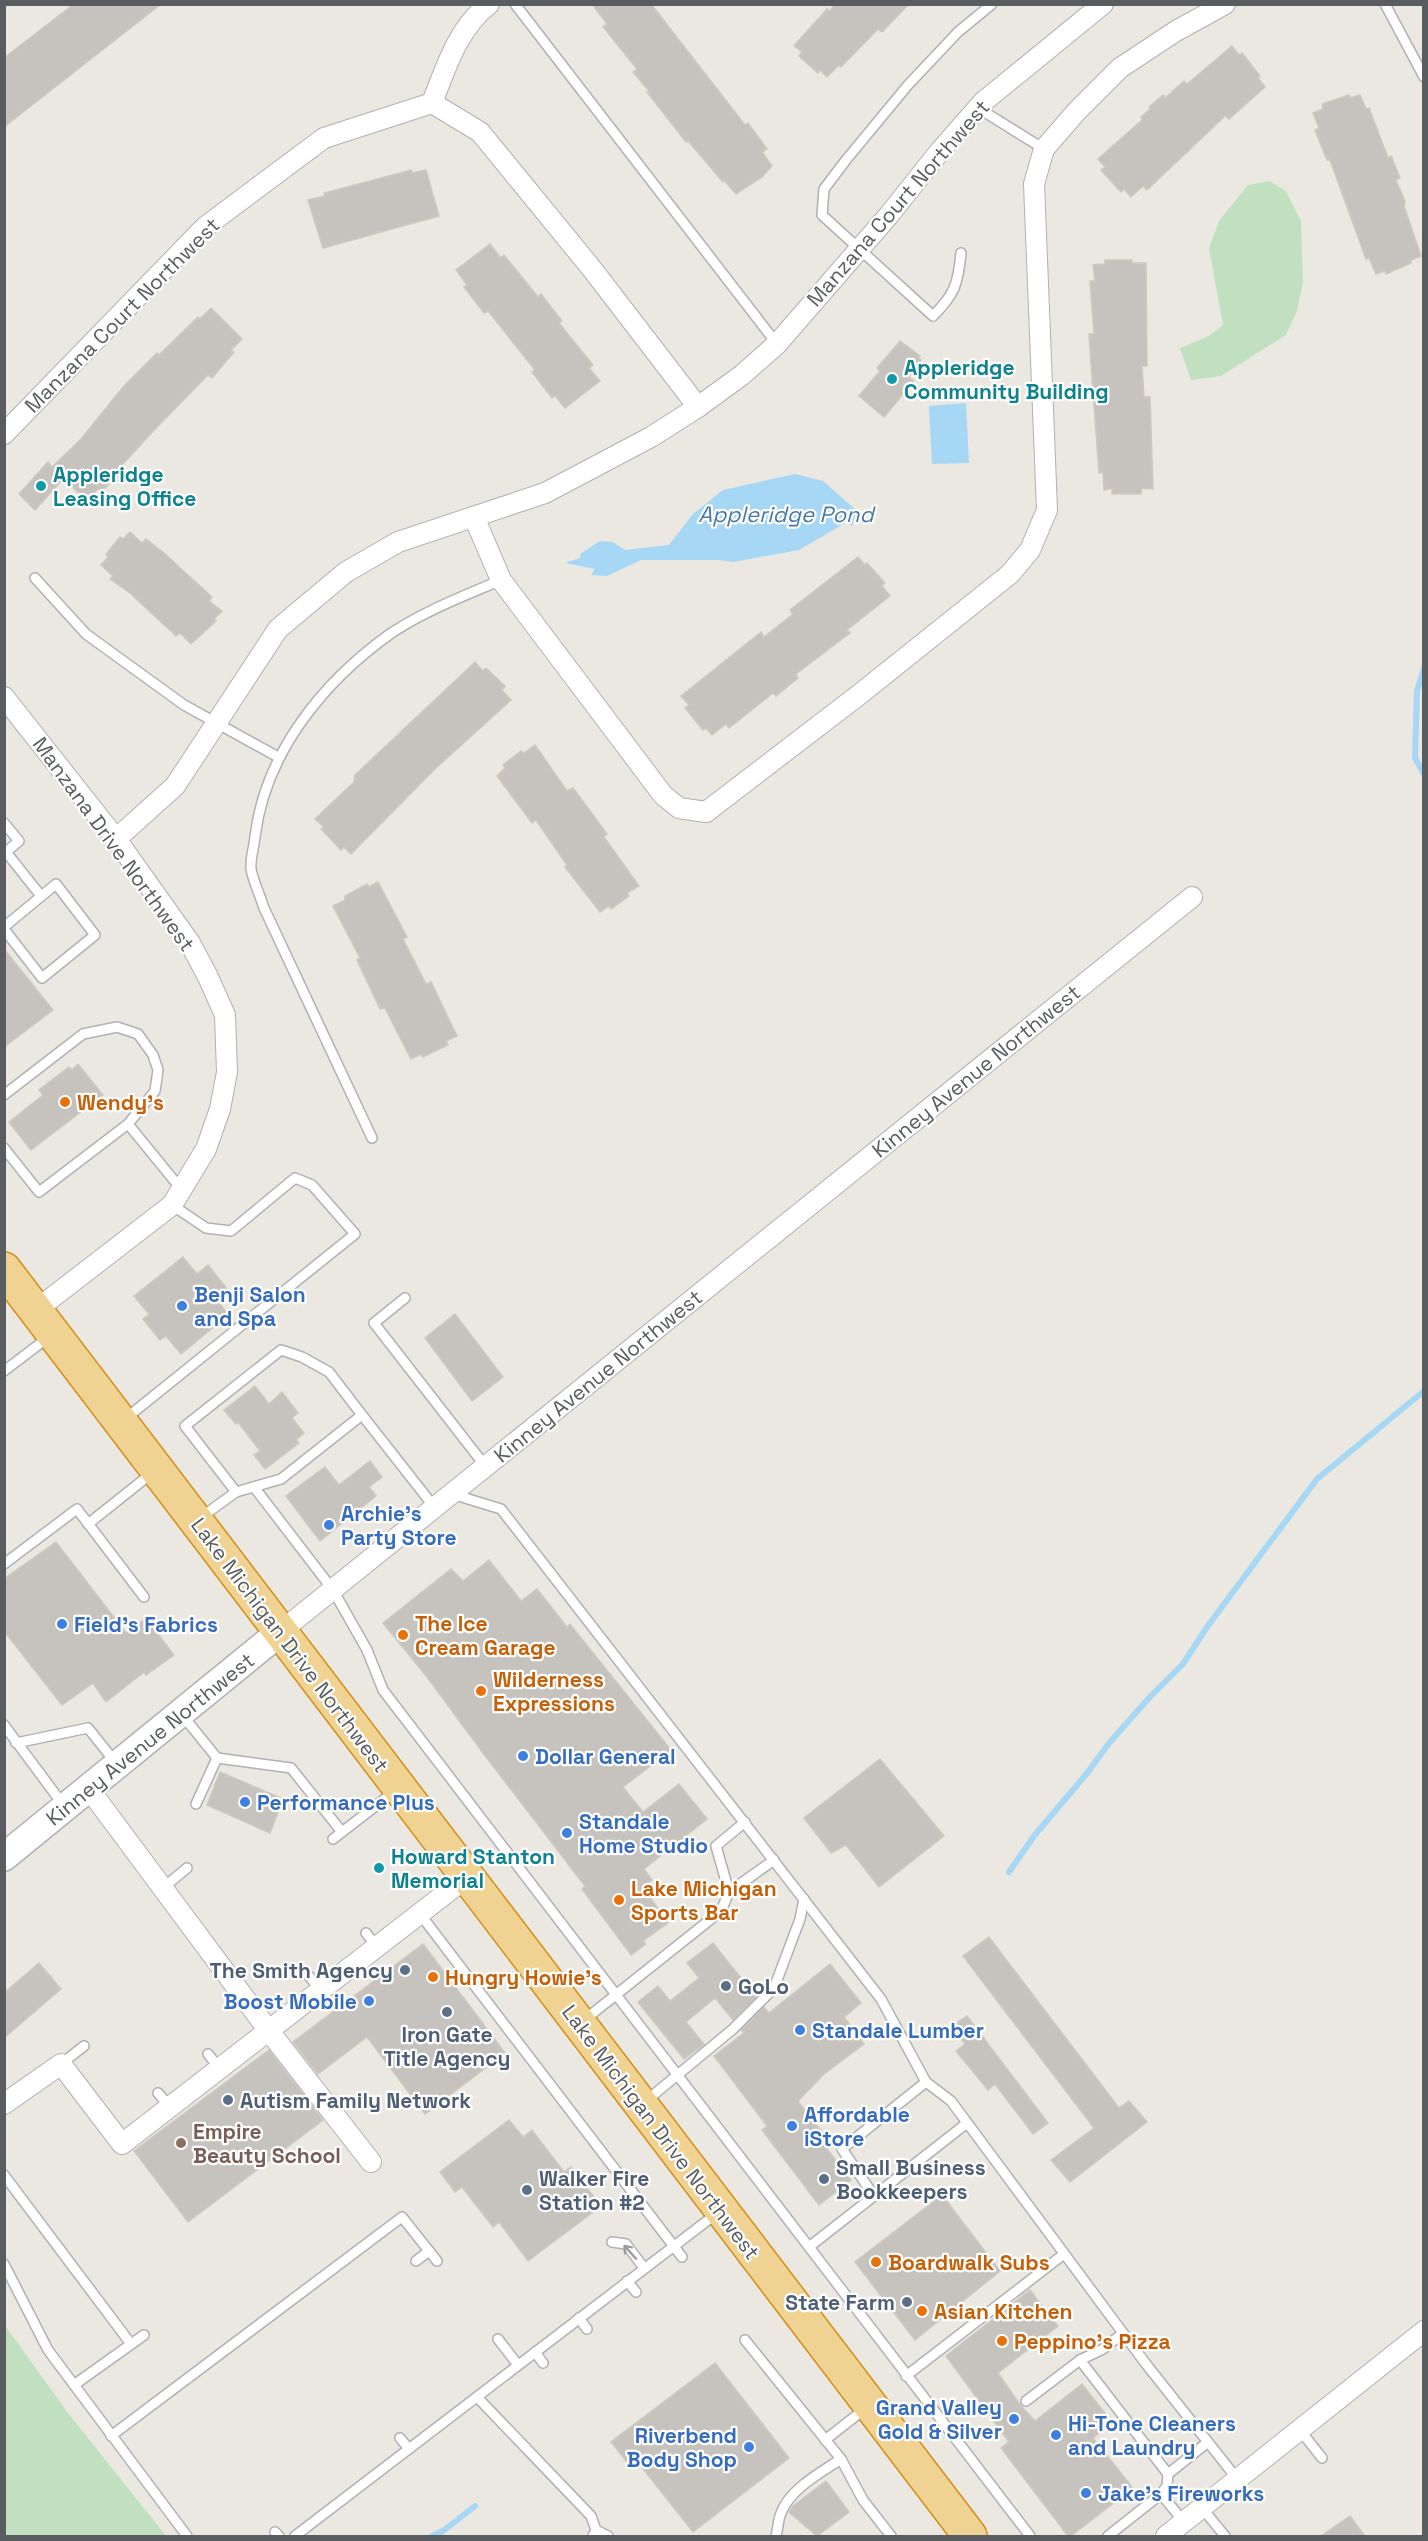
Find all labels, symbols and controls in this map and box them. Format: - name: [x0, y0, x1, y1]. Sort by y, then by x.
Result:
- street label: Manzana Court Northwest: [801, 94, 995, 312]
- street label: Manzana Court Northwest: [19, 212, 225, 418]
- place label: Appleridge Community Building: [904, 354, 1109, 405]
- marker: Appleridge Community Building: [885, 372, 899, 386]
- place label: Appleridge Leasing Office: [53, 461, 196, 512]
- marker: Appleridge Leasing Office: [34, 479, 48, 493]
- water label: Appleridge Pond: [698, 500, 877, 528]
- street label: Manzana Drive Northwest: [27, 731, 201, 957]
- street label: Kinney Avenue Northwest: [866, 979, 1086, 1163]
- place label: Wendy's: [77, 1089, 164, 1116]
- marker: Wendy's: [58, 1095, 72, 1109]
- place label: Benji Salon and Spa: [194, 1281, 306, 1332]
- street label: Kinney Avenue Northwest: [488, 1284, 708, 1468]
- marker: Benji Salon and Spa: [175, 1299, 189, 1313]
- place label: Archie's Party Store: [341, 1500, 457, 1551]
- street label: Lake Michigan Drive Northwest: [185, 1512, 395, 1778]
- marker: Archie's Party Store: [322, 1518, 336, 1532]
- place label: The Ice Cream Garage: [415, 1610, 556, 1661]
- place label: Field's Fabrics: [74, 1611, 218, 1638]
- marker: Field's Fabrics: [55, 1617, 69, 1631]
- marker: The Ice Cream Garage: [396, 1628, 410, 1642]
- street label: Kinney Avenue Northwest: [40, 1647, 260, 1831]
- place label: Wilderness Expressions: [493, 1666, 615, 1717]
- marker: Wilderness Expressions: [474, 1684, 488, 1698]
- place label: Dollar General: [535, 1743, 676, 1770]
- marker: Dollar General: [516, 1749, 530, 1763]
- place label: Performance Plus: [257, 1789, 435, 1816]
- marker: Performance Plus: [238, 1795, 252, 1809]
- place label: Standale Home Studio: [579, 1808, 708, 1859]
- marker: Standale Home Studio: [560, 1826, 574, 1840]
- place label: Howard Stanton Memorial: [391, 1843, 555, 1894]
- marker: Howard Stanton Memorial: [372, 1861, 386, 1875]
- place label: Lake Michigan Sports Bar: [631, 1875, 777, 1926]
- marker: Lake Michigan Sports Bar: [612, 1893, 626, 1907]
- place label: The Smith Agency: [209, 1957, 393, 1984]
- marker: The Smith Agency: [398, 1963, 412, 1977]
- place label: Hungry Howie's: [445, 1964, 602, 1991]
- marker: Hungry Howie's: [426, 1970, 440, 1984]
- place label: GoLo: [738, 1973, 789, 2000]
- marker: GoLo: [719, 1979, 733, 1993]
- place label: Boost Mobile: [224, 1988, 357, 2015]
- marker: Boost Mobile: [362, 1994, 376, 2008]
- street label: Lake Michigan Drive Northwest: [556, 1999, 766, 2265]
- marker: Iron Gate Title Agency: [440, 2005, 454, 2019]
- place label: Standale Lumber: [812, 2017, 984, 2044]
- place label: Iron Gate Title Agency: [383, 2021, 511, 2072]
- marker: Standale Lumber: [793, 2023, 807, 2037]
- place label: Autism Family Network: [240, 2087, 471, 2114]
- marker: Autism Family Network: [221, 2093, 235, 2107]
- place label: Affordable iStore: [804, 2101, 910, 2152]
- place label: Empire Beauty School: [193, 2118, 341, 2169]
- marker: Affordable iStore: [785, 2119, 799, 2133]
- marker: Empire Beauty School: [174, 2136, 188, 2150]
- place label: Small Business Bookkeepers: [836, 2154, 986, 2205]
- place label: Walker Fire Station #2: [539, 2165, 649, 2216]
- marker: Small Business Bookkeepers: [817, 2172, 831, 2186]
- marker: Walker Fire Station #2: [520, 2183, 534, 2197]
- one-way arrow: [624, 2244, 638, 2260]
- place label: Boardwalk Subs: [888, 2249, 1050, 2276]
- marker: Boardwalk Subs: [869, 2255, 883, 2269]
- place label: State Farm: [785, 2289, 895, 2316]
- marker: State Farm: [900, 2295, 914, 2309]
- place label: Asian Kitchen: [934, 2298, 1073, 2325]
- marker: Asian Kitchen: [915, 2304, 929, 2318]
- place label: Peppino's Pizza: [1014, 2328, 1171, 2355]
- marker: Peppino's Pizza: [995, 2334, 1009, 2348]
- place label: Grand Valley Gold & Silver: [876, 2394, 1002, 2445]
- place label: Hi-Tone Cleaners and Laundry: [1068, 2410, 1236, 2461]
- marker: Grand Valley Gold & Silver: [1007, 2412, 1021, 2426]
- place label: Riverbend Body Shop: [627, 2422, 737, 2473]
- marker: Hi-Tone Cleaners and Laundry: [1049, 2428, 1063, 2442]
- marker: Riverbend Body Shop: [742, 2440, 756, 2454]
- place label: Jake's Fireworks: [1098, 2480, 1264, 2507]
- marker: Jake's Fireworks: [1079, 2486, 1093, 2500]

